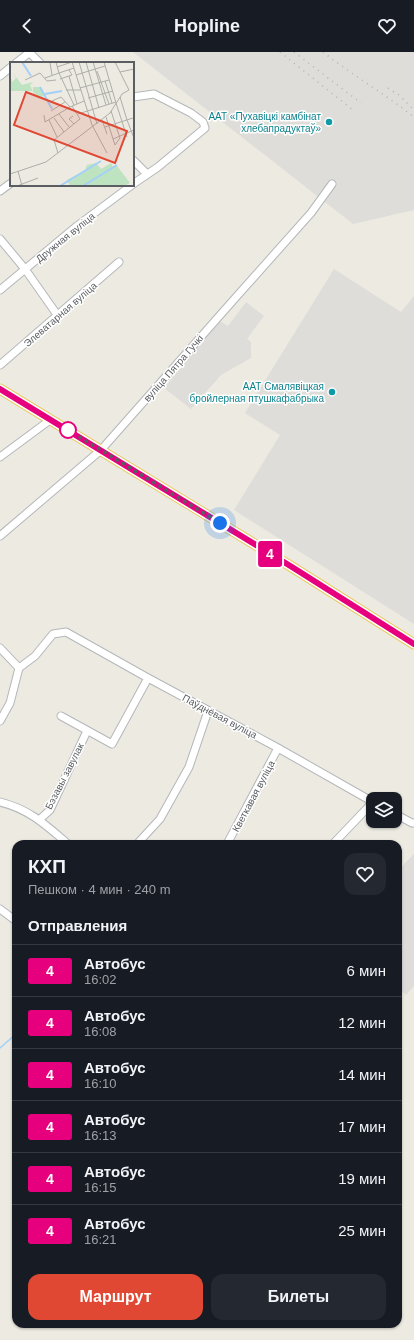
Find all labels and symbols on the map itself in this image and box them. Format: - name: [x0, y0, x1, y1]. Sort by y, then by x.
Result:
- inset map: [10, 62, 134, 186]
- place label: ААТ «Пухавіцкі камбінат хлебапрадуктаў»: [208, 111, 321, 134]
- marker: ААТ «Пухавіцкі камбінат хлебапрадуктаў»: [324, 117, 334, 127]
- street label: Дружная вуліца: [34, 210, 97, 264]
- street label: Элеватарная вуліца: [22, 279, 99, 349]
- street label: вуліца Пятра Гучкі: [141, 333, 205, 404]
- place label: ААТ Смалявіцкая бройлерная птушкафабрыка: [190, 381, 324, 404]
- marker: ААТ Смалявіцкая бройлерная птушкафабрыка: [327, 387, 337, 397]
- unlabelled marker: [59, 421, 77, 439]
- your location: [210, 513, 230, 533]
- line badge: 4: [257, 541, 283, 567]
- street label: Паўднёвая вуліца: [181, 692, 259, 741]
- street label: Бэзавы завулак: [43, 741, 86, 811]
- street label: Кветкавая вуліца: [230, 758, 277, 834]

